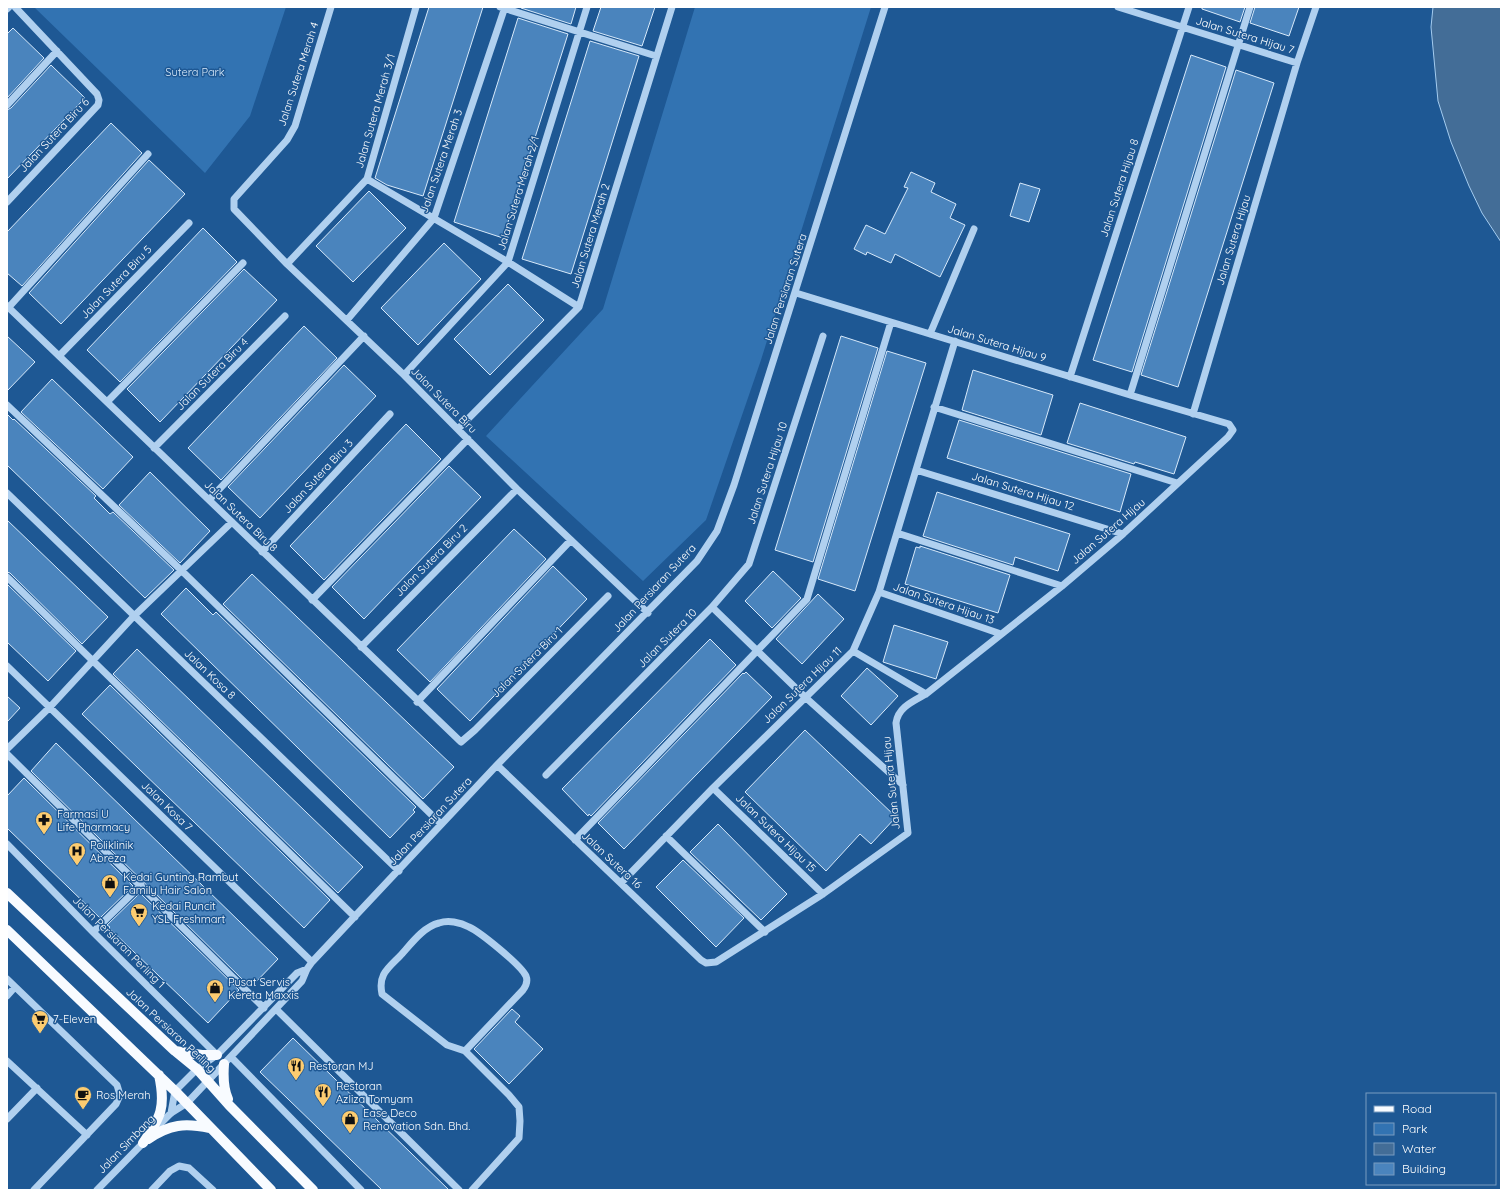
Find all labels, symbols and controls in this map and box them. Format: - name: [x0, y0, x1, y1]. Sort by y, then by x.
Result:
- street label: Jalan Sutera Hijau 7: [1194, 13, 1296, 57]
- street label: Jalan Sutera Merah 4: [275, 20, 322, 128]
- street label: Jalan Sutera Merah 3/1: [352, 52, 398, 170]
- park label: Sutera Park: [165, 65, 225, 79]
- street label: Jalan Sutera Biru 6: [16, 95, 92, 175]
- street label: Jalan Sutera Merah 3: [417, 107, 465, 215]
- street label: Jalan Sutera Merah 2/1: [494, 134, 542, 252]
- street label: Jalan Sutera Hijau 8: [1096, 137, 1142, 239]
- street label: Jalan Sutera Merah 2: [567, 182, 613, 290]
- street label: Jalan Sutera Hijau: [1213, 193, 1253, 287]
- street label: Jalan Persiaran Sutera: [760, 232, 810, 346]
- street label: Jalan Sutera Biru 5: [77, 242, 155, 322]
- street label: Jalan Sutera Hijau 9: [946, 321, 1048, 365]
- street label: Jalan Sutera Biru 4: [173, 335, 251, 413]
- street label: Jalan Sutera Biru: [408, 364, 480, 436]
- street label: Jalan Sutera Hijau 10: [744, 420, 790, 526]
- street label: Jalan Sutera Biru 3: [280, 436, 356, 516]
- street label: Jalan Sutera Hijau 12: [970, 469, 1076, 513]
- street label: Jalan Sutera Biru 8: [201, 477, 281, 555]
- street label: Jalan Sutera Hijau: [1068, 495, 1148, 567]
- street label: Jalan Sutera Biru 2: [392, 521, 470, 599]
- street label: Jalan Persiaran Sutera: [609, 541, 699, 635]
- street label: Jalan Sutera Hijau 13: [891, 579, 997, 627]
- street label: Jalan Sutera 10: [634, 605, 700, 671]
- street label: Jalan Sutera Biru 1: [489, 624, 565, 700]
- street label: Jalan Sutera Hijau 11: [759, 644, 845, 726]
- street label: Jalan Kosa 8: [181, 646, 239, 702]
- street label: Jalan Sutera Hijau: [879, 736, 903, 830]
- street label: Jalan Persiaran Sutera: [385, 774, 475, 868]
- street label: Jalan Kosa 7: [138, 778, 196, 834]
- street label: Jalan Sutera Hijau 15: [733, 791, 819, 875]
- place label: Farmasi U Life Pharmacy: [57, 807, 130, 834]
- pharmacy icon: Farmasi U Life Pharmacy: [34, 810, 54, 835]
- street label: Jalan Sutera 16: [579, 828, 645, 892]
- place label: Poliklinik Abreza: [90, 838, 133, 865]
- hospital icon: Poliklinik Abreza: [67, 841, 87, 866]
- place label: Kedai Gunting Rambut Family Hair Salon: [123, 870, 239, 897]
- shop icon: Kedai Gunting Rambut Family Hair Salon: [100, 873, 120, 898]
- street label: Jalan Persiaran Perling 1: [70, 893, 168, 991]
- place label: Kedai Runcit YSL Freshmart: [152, 899, 226, 926]
- supermarket icon: Kedai Runcit YSL Freshmart: [129, 902, 149, 927]
- place label: Pusat Servis Kereta Maxxis: [228, 975, 299, 1002]
- shop icon: Pusat Servis Kereta Maxxis: [205, 978, 225, 1003]
- street label: Jalan Persiaran Perling: [123, 985, 219, 1075]
- supermarket icon: 7-Eleven: [30, 1009, 50, 1034]
- place label: 7-Eleven: [53, 1012, 96, 1026]
- restaurant icon: Restoran MJ: [286, 1056, 306, 1081]
- place label: Restoran MJ: [309, 1059, 374, 1073]
- place label: Restoran Azliza Tomyam: [336, 1079, 413, 1106]
- restaurant icon: Restoran Azliza Tomyam: [313, 1082, 333, 1107]
- cafe icon: Ros Merah: [73, 1085, 93, 1110]
- place label: Ros Merah: [96, 1088, 150, 1102]
- legend: [1366, 1093, 1496, 1185]
- text: Road: [1402, 1101, 1432, 1116]
- place label: Ease Deco Renovation Sdn. Bhd.: [363, 1106, 470, 1133]
- shop icon: Ease Deco Renovation Sdn. Bhd.: [340, 1109, 360, 1134]
- street label: Jalan Simbang: [94, 1112, 158, 1176]
- text: Park: [1402, 1121, 1427, 1136]
- text: Water: [1402, 1141, 1437, 1156]
- text: Building: [1402, 1161, 1446, 1176]

